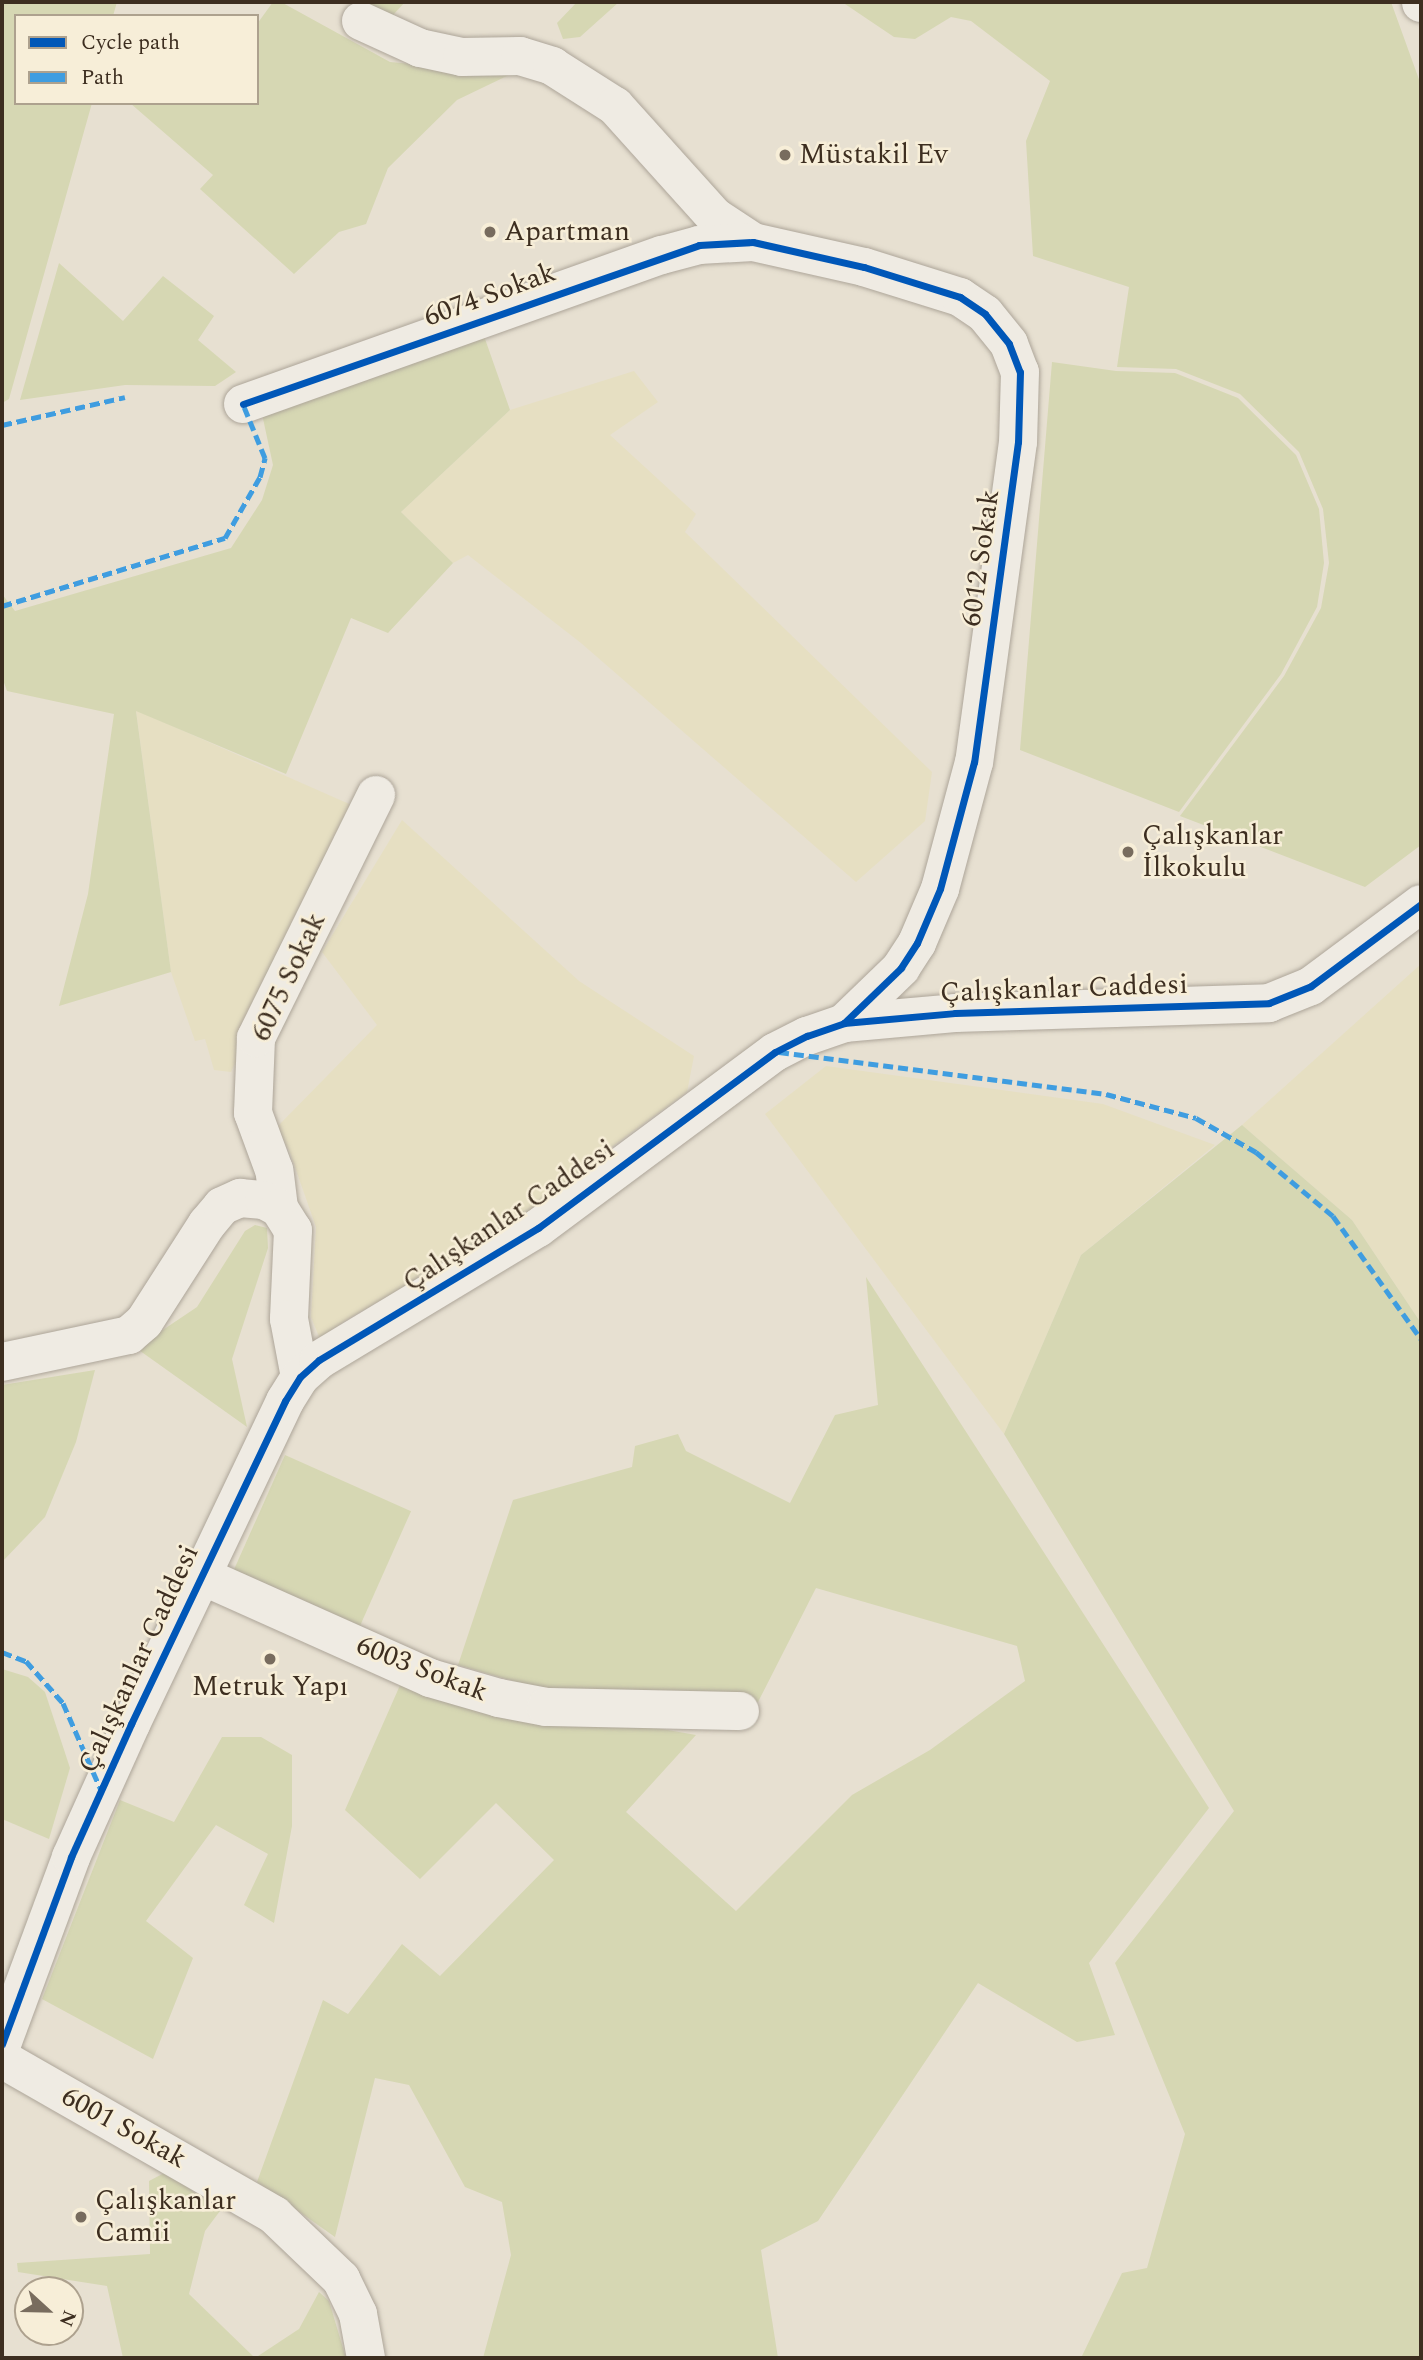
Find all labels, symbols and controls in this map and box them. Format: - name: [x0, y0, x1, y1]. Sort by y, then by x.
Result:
- legend: [14, 14, 259, 105]
- text: Cycle path: [81, 27, 180, 59]
- text: Path: [81, 62, 124, 94]
- place label: Müstakil Ev: [799, 138, 948, 172]
- marker: Müstakil Ev: [777, 147, 793, 163]
- place label: Apartman: [504, 215, 630, 249]
- marker: Apartman: [482, 224, 498, 240]
- street label: 6074 Sokak: [419, 256, 561, 334]
- street label: 6012 Sokak: [955, 487, 1007, 629]
- place label: Çalışkanlar İlkokulu: [1142, 819, 1283, 885]
- marker: Çalışkanlar İlkokulu: [1120, 844, 1136, 860]
- street label: 6075 Sokak: [245, 907, 333, 1047]
- street label: Çalışkanlar Caddesi: [940, 968, 1188, 1010]
- street label: Çalışkanlar Caddesi: [397, 1133, 621, 1299]
- street label: Çalışkanlar Caddesi: [71, 1540, 207, 1778]
- street label: 6003 Sokak: [352, 1629, 492, 1709]
- marker: Metruk Yapı: [262, 1651, 278, 1667]
- place label: Metruk Yapı: [192, 1670, 348, 1704]
- street label: 6001 Sokak: [56, 2080, 192, 2176]
- place label: Çalışkanlar Camii: [95, 2184, 236, 2250]
- marker: Çalışkanlar Camii: [73, 2209, 89, 2225]
- north arrow: [14, 2276, 84, 2346]
- text: N: [51, 2306, 83, 2331]

